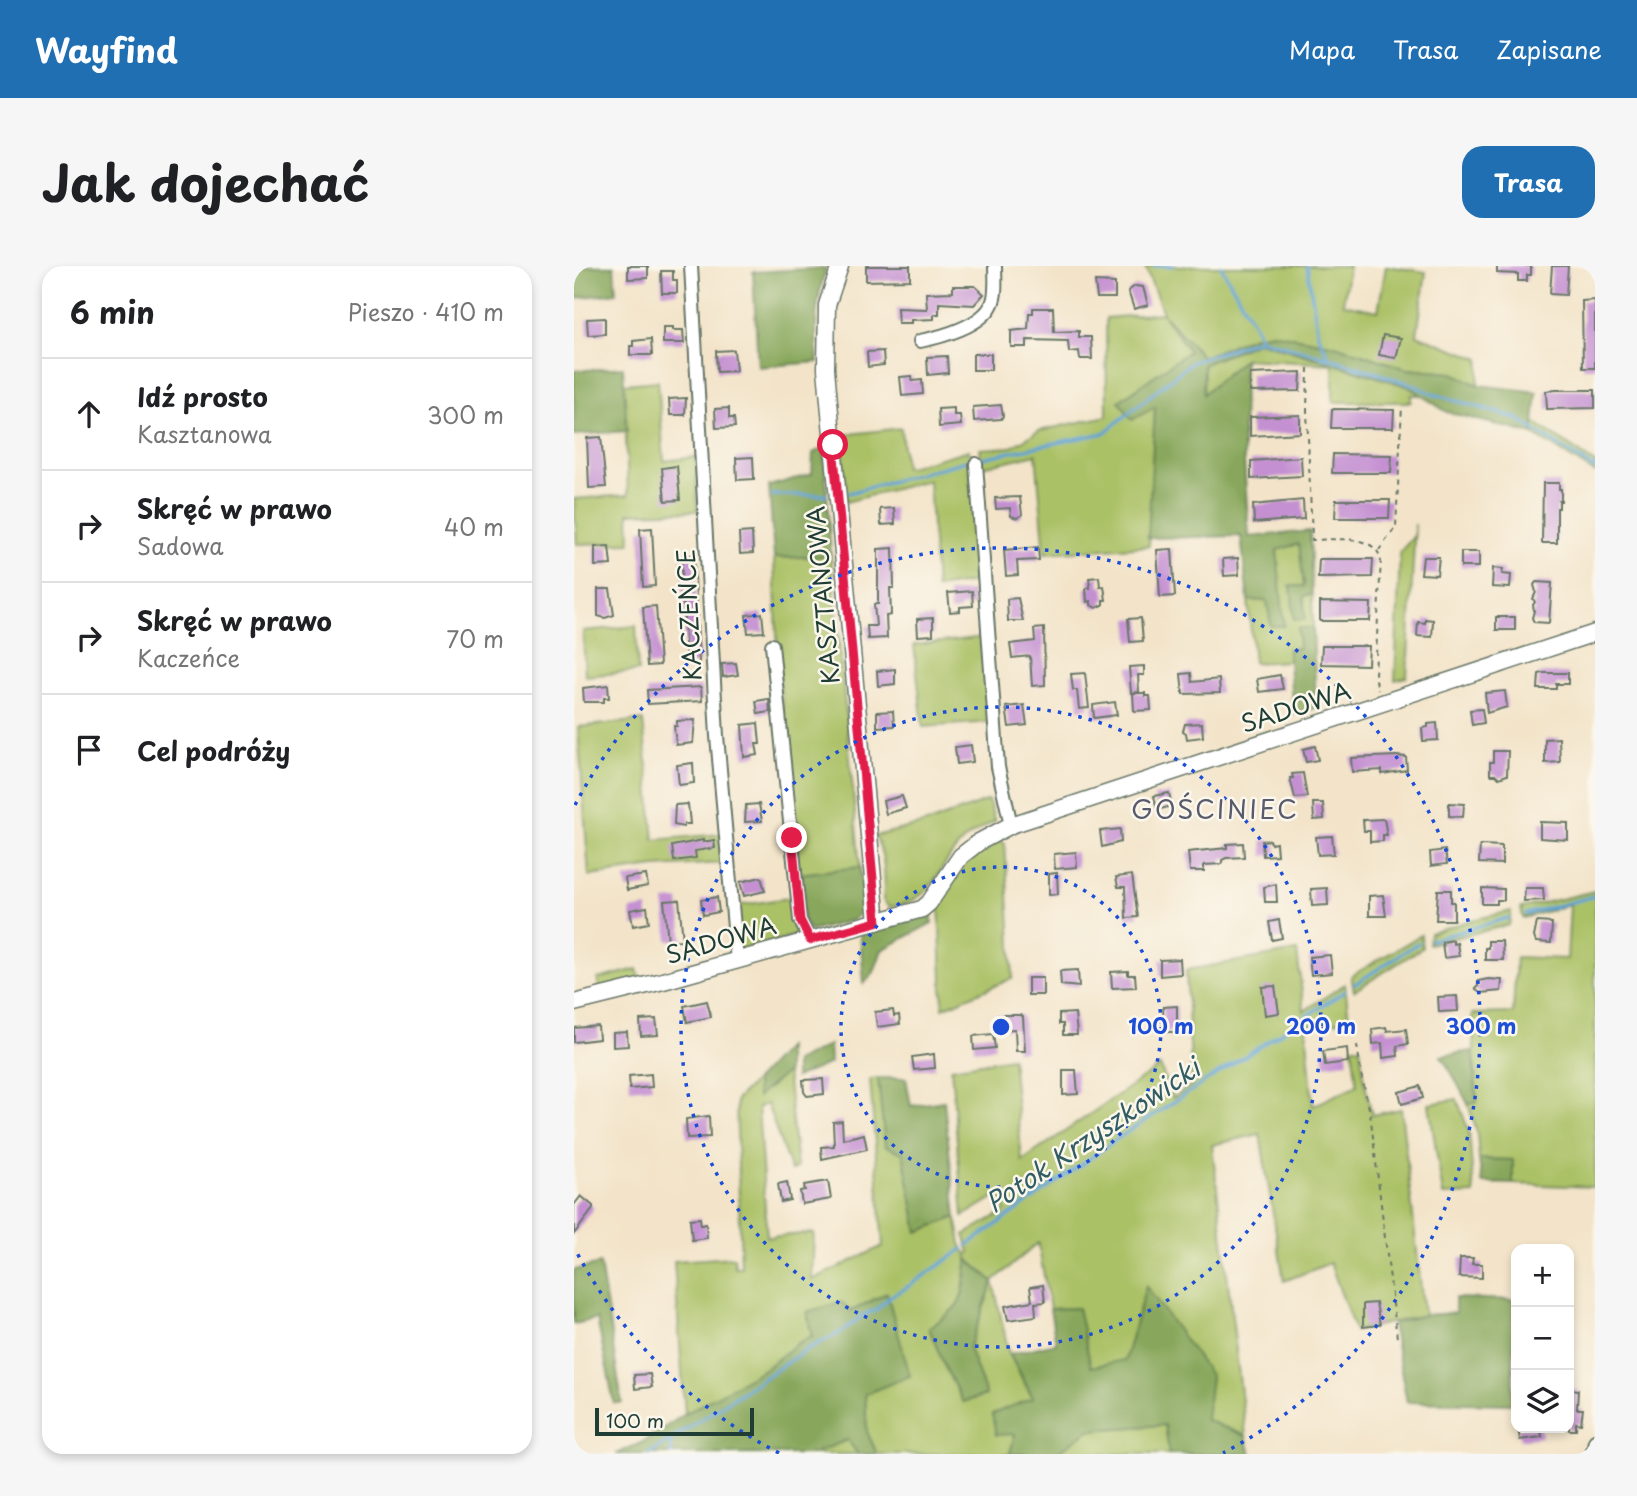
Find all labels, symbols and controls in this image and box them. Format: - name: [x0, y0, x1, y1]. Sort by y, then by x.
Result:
- text: Wayfind: [35, 24, 178, 74]
- text: Mapa: [1289, 31, 1355, 67]
- text: Trasa: [1393, 31, 1458, 67]
- text: Zapisane: [1496, 31, 1602, 67]
- text: Jak dojechać: [42, 145, 369, 219]
- button: Trasa: [1462, 146, 1595, 218]
- text: 6 min: [70, 289, 155, 334]
- text: Pieszo · 410 m: [348, 294, 504, 329]
- text: Idź prosto: [137, 377, 268, 416]
- icon: ahead: [70, 395, 108, 433]
- text: 300 m: [427, 397, 504, 432]
- text: Kasztanowa: [137, 416, 272, 451]
- route start: [817, 429, 848, 460]
- text: Skręć w prawo: [137, 489, 332, 528]
- street label: KASZTANOWA: [796, 505, 848, 686]
- icon: right: [70, 507, 108, 545]
- text: 40 m: [444, 509, 504, 544]
- text: Sadowa: [137, 528, 224, 563]
- street label: KACZEŃCE: [667, 548, 709, 682]
- text: Skręć w prawo: [137, 601, 332, 640]
- icon: right: [70, 619, 108, 657]
- text: 70 m: [446, 621, 504, 656]
- text: Kaczeńce: [137, 640, 240, 675]
- street label: SADOWA: [1236, 671, 1355, 741]
- icon: arrive: [70, 731, 108, 769]
- text: Cel podróży: [137, 731, 290, 770]
- district label: GOŚCINIEC: [1131, 789, 1299, 828]
- route end: [776, 822, 807, 853]
- street label: SADOWA: [661, 906, 780, 972]
- text: 100 m: [1128, 1009, 1194, 1041]
- text: 200 m: [1286, 1009, 1356, 1041]
- text: 300 m: [1446, 1009, 1516, 1041]
- centre of rings: [989, 1015, 1013, 1039]
- water label: Potok Krzyszkowicki: [977, 1046, 1210, 1221]
- map controls: [1511, 1244, 1574, 1433]
- button: +: [1511, 1244, 1574, 1307]
- button: −: [1511, 1307, 1574, 1370]
- button: layers: [1511, 1370, 1574, 1433]
- scale bar: [595, 1405, 754, 1437]
- text: 100 m: [606, 1406, 664, 1434]

